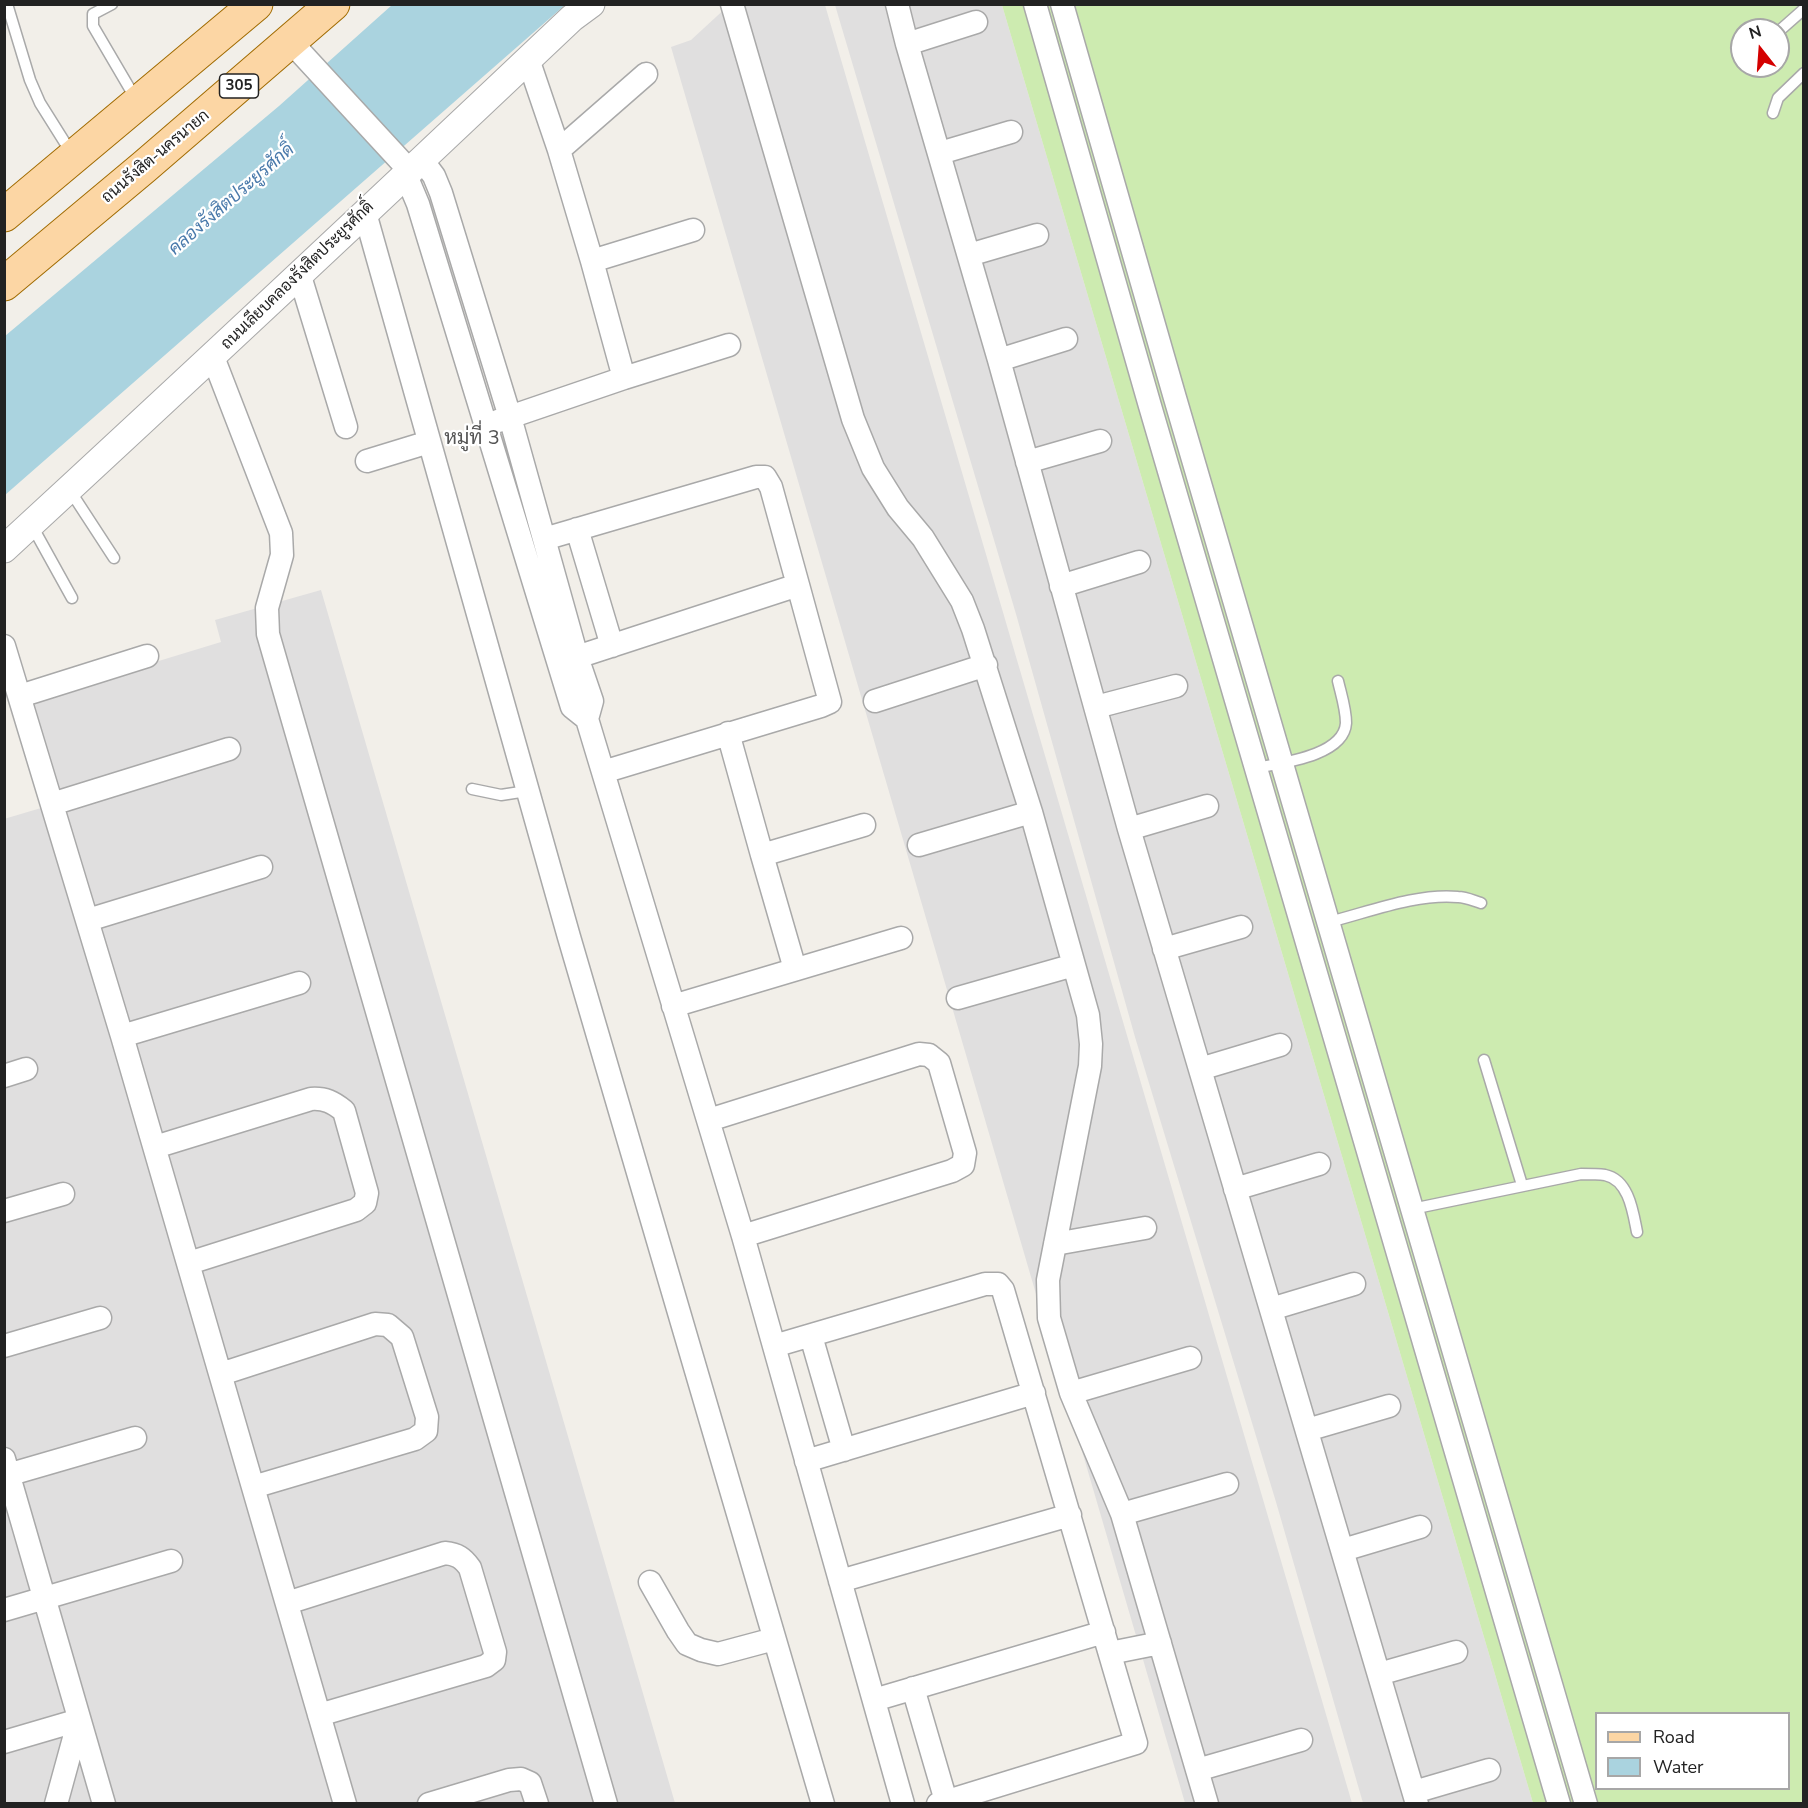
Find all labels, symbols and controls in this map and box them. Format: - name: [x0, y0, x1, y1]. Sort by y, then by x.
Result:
- north arrow: [1730, 18, 1790, 78]
- text: N: [1746, 20, 1764, 45]
- road number: 305: [220, 74, 258, 98]
- street label: ถนนรังสิต-นครนายก: [98, 106, 214, 208]
- water label: คลองรังสิตประยูรศักดิ์: [165, 140, 299, 260]
- street label: ถนนเลียบคลองรังสิตประยูรศักดิ์: [218, 198, 378, 354]
- district label: หมู่ที่ 3: [444, 427, 500, 451]
- legend: [1595, 1712, 1790, 1790]
- text: Road: [1653, 1725, 1695, 1749]
- text: Water: [1653, 1755, 1704, 1779]

